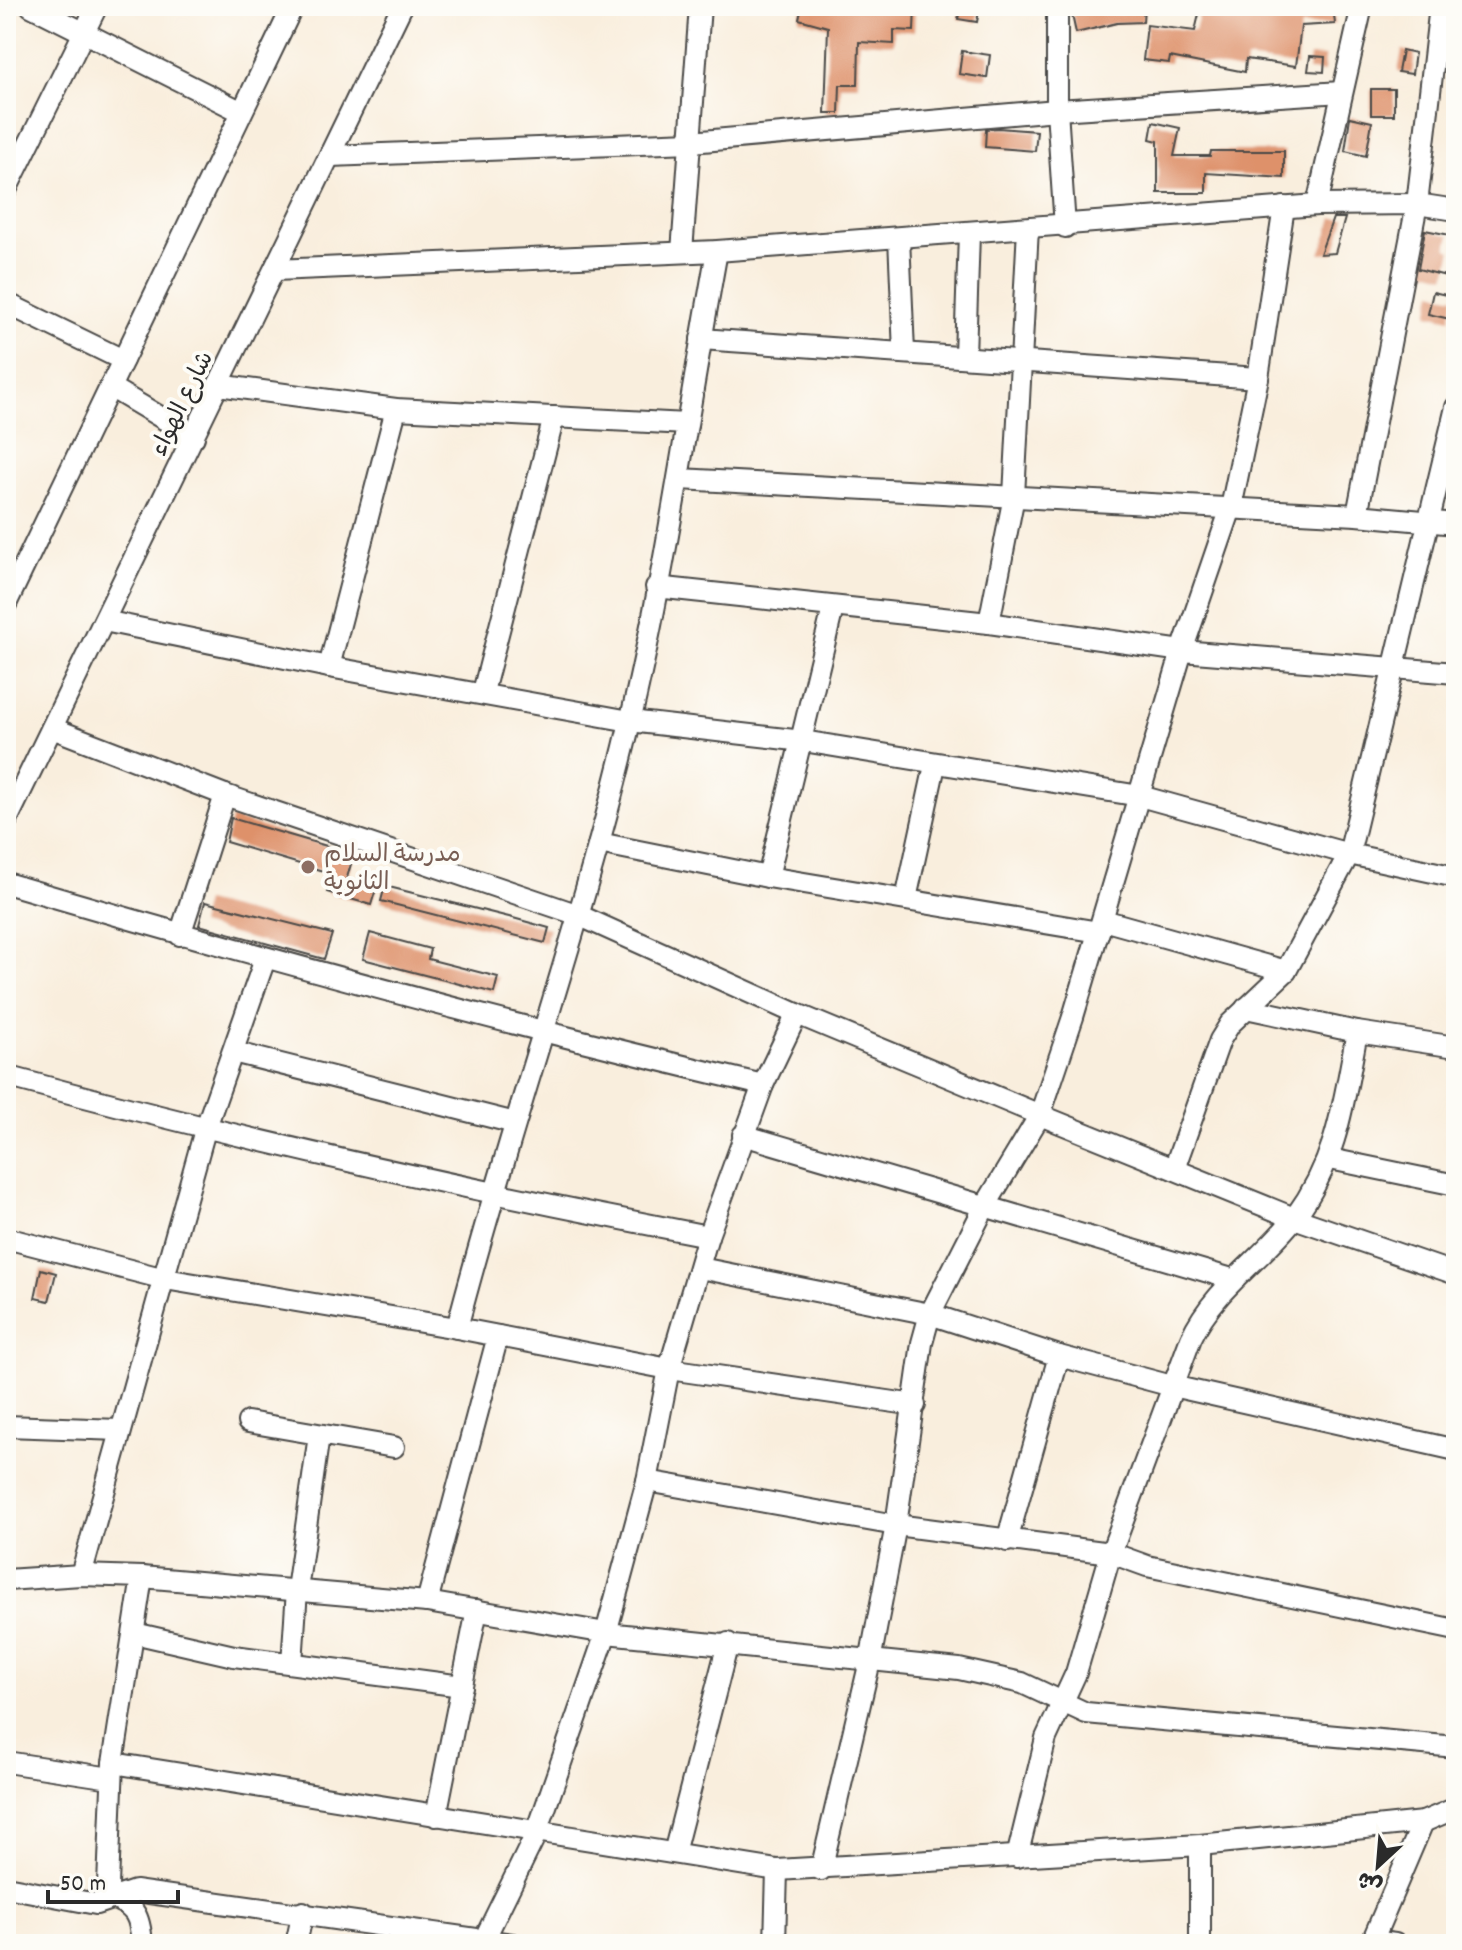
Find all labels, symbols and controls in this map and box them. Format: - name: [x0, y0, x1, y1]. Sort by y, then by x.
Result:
- street label: شارع الهواء: [144, 346, 224, 463]
- place label: مدرسة السلام الثانوية: [324, 839, 461, 901]
- marker: مدرسة السلام الثانوية: [299, 858, 317, 876]
- north arrow: [1338, 1826, 1418, 1906]
- scale bar: [48, 1854, 178, 1904]
- text: ش: [1353, 1862, 1388, 1900]
- text: 50 m: [60, 1868, 106, 1902]

